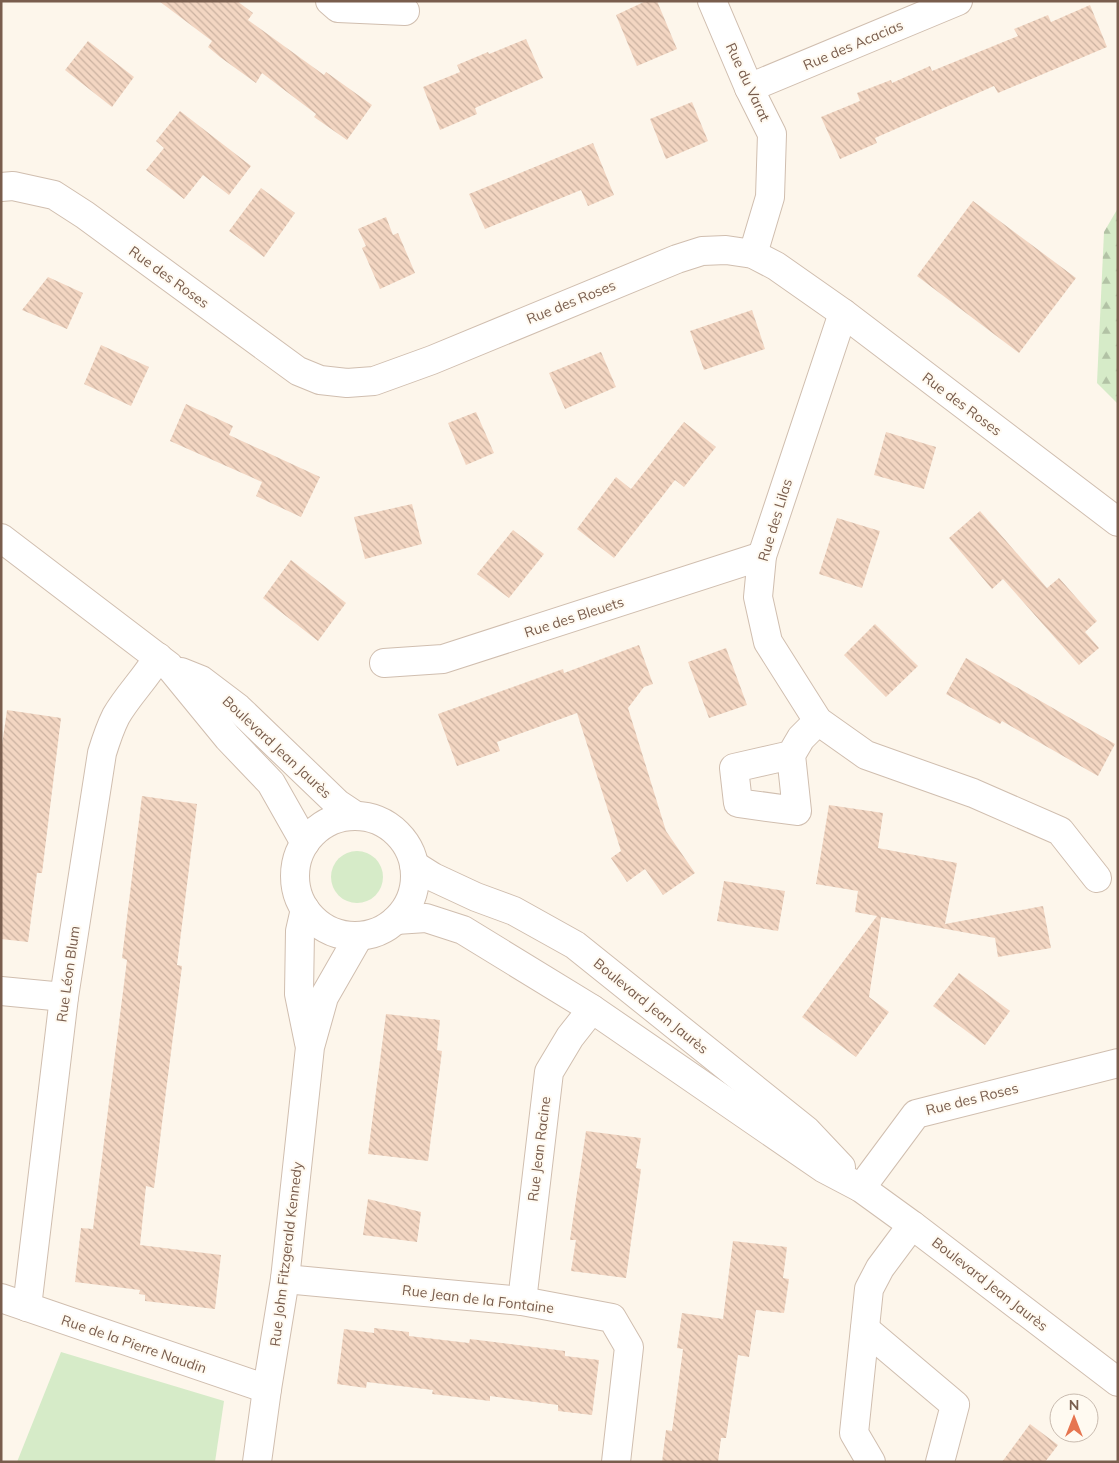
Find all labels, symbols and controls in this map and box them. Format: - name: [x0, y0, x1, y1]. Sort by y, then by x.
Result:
- street label: Rue des Acacias: [800, 16, 906, 74]
- street label: Rue du Varat: [722, 40, 774, 124]
- street label: Rue des Roses: [125, 242, 213, 312]
- street label: Rue des Roses: [524, 276, 618, 328]
- street label: Rue des Roses: [919, 368, 1005, 440]
- street label: Rue des Lilas: [754, 477, 796, 563]
- street label: Rue des Bleuets: [522, 592, 626, 642]
- street label: Boulevard Jean Jaurès: [219, 692, 335, 802]
- street label: Rue Léon Blum: [52, 925, 84, 1023]
- street label: Boulevard Jean Jaurès: [590, 954, 712, 1058]
- street label: Rue des Roses: [924, 1079, 1020, 1119]
- street label: Rue Jean Racine: [524, 1095, 554, 1203]
- street label: Rue John Fitzgerald Kennedy: [266, 1160, 306, 1347]
- street label: Boulevard Jean Jaurès: [928, 1233, 1052, 1335]
- street label: Rue Jean de la Fontaine: [401, 1281, 555, 1317]
- street label: Rue de la Pierre Naudin: [59, 1311, 209, 1377]
- north arrow: [1049, 1393, 1099, 1443]
- text: N: [1069, 1396, 1079, 1414]

